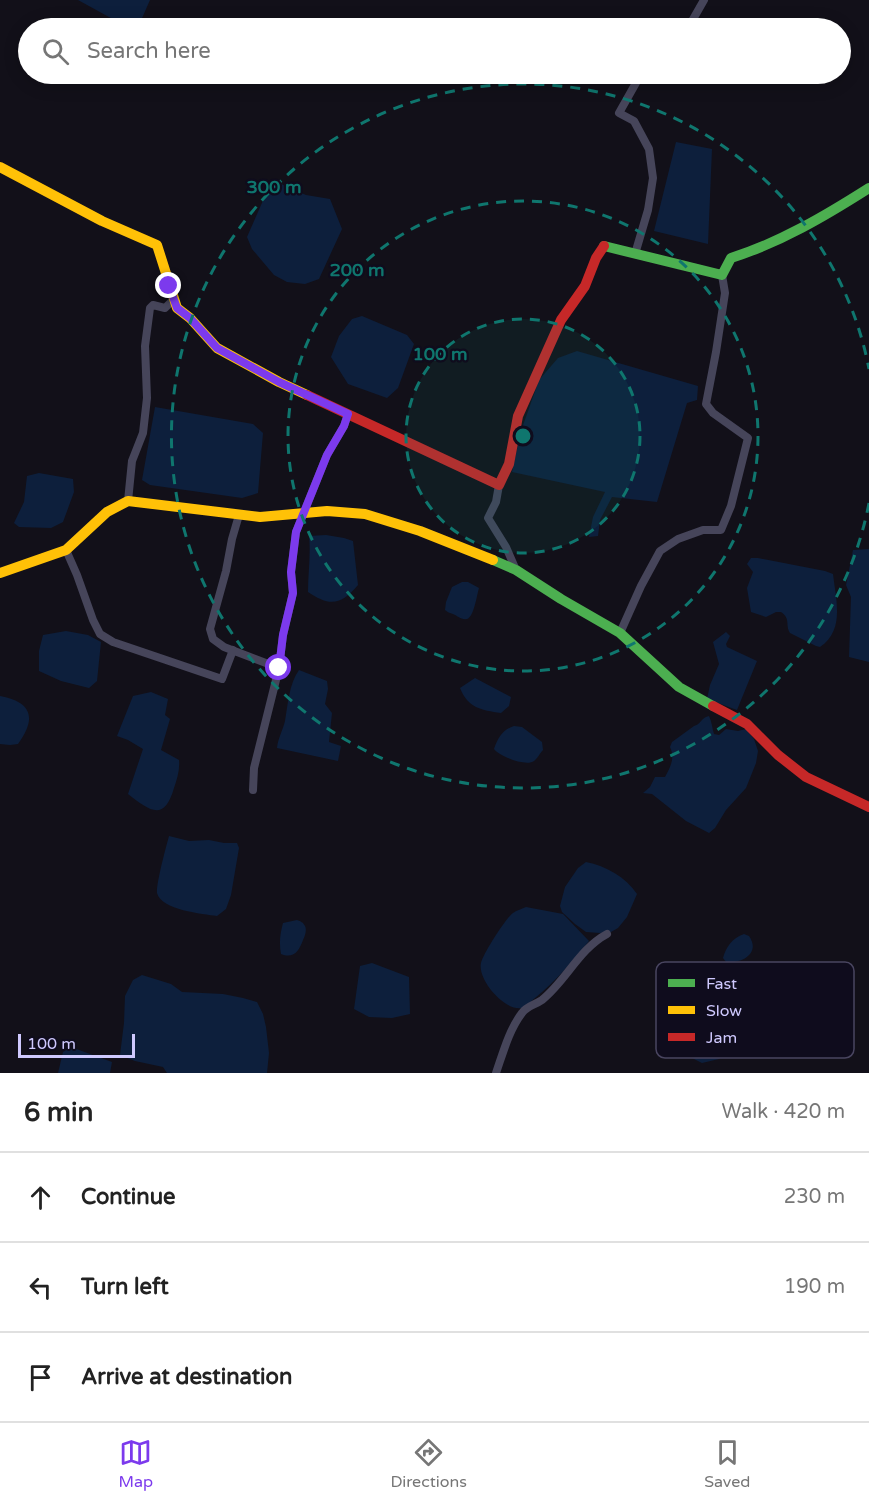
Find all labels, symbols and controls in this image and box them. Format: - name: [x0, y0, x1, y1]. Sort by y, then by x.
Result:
- search box: [18, 18, 851, 84]
- icon: search: [39, 35, 72, 68]
- text: Search here: [87, 38, 211, 64]
- text: 300 m: [246, 176, 302, 198]
- text: 200 m: [329, 259, 385, 281]
- route end: [155, 272, 181, 298]
- text: 100 m: [412, 343, 468, 365]
- centre of rings: [513, 426, 533, 446]
- route start: [265, 654, 291, 680]
- legend: [656, 962, 854, 1058]
- text: Fast: [706, 974, 737, 994]
- text: Slow: [706, 1001, 742, 1021]
- text: Jam: [706, 1028, 737, 1048]
- scale bar: [18, 1031, 135, 1058]
- text: 100 m: [27, 1034, 76, 1054]
- text: 6 min: [24, 1097, 93, 1128]
- text: Walk · 420 m: [722, 1100, 845, 1124]
- icon: ahead: [24, 1181, 57, 1214]
- text: Continue: [81, 1184, 176, 1210]
- text: 230 m: [784, 1185, 845, 1209]
- icon: left: [24, 1271, 57, 1304]
- text: Turn left: [81, 1274, 169, 1300]
- text: 190 m: [784, 1275, 845, 1299]
- icon: arrive: [24, 1361, 57, 1394]
- text: Arrive at destination: [81, 1364, 292, 1390]
- tab: Map: [119, 1436, 153, 1492]
- tab: Directions: [390, 1436, 467, 1492]
- tab: Saved: [704, 1436, 750, 1492]

